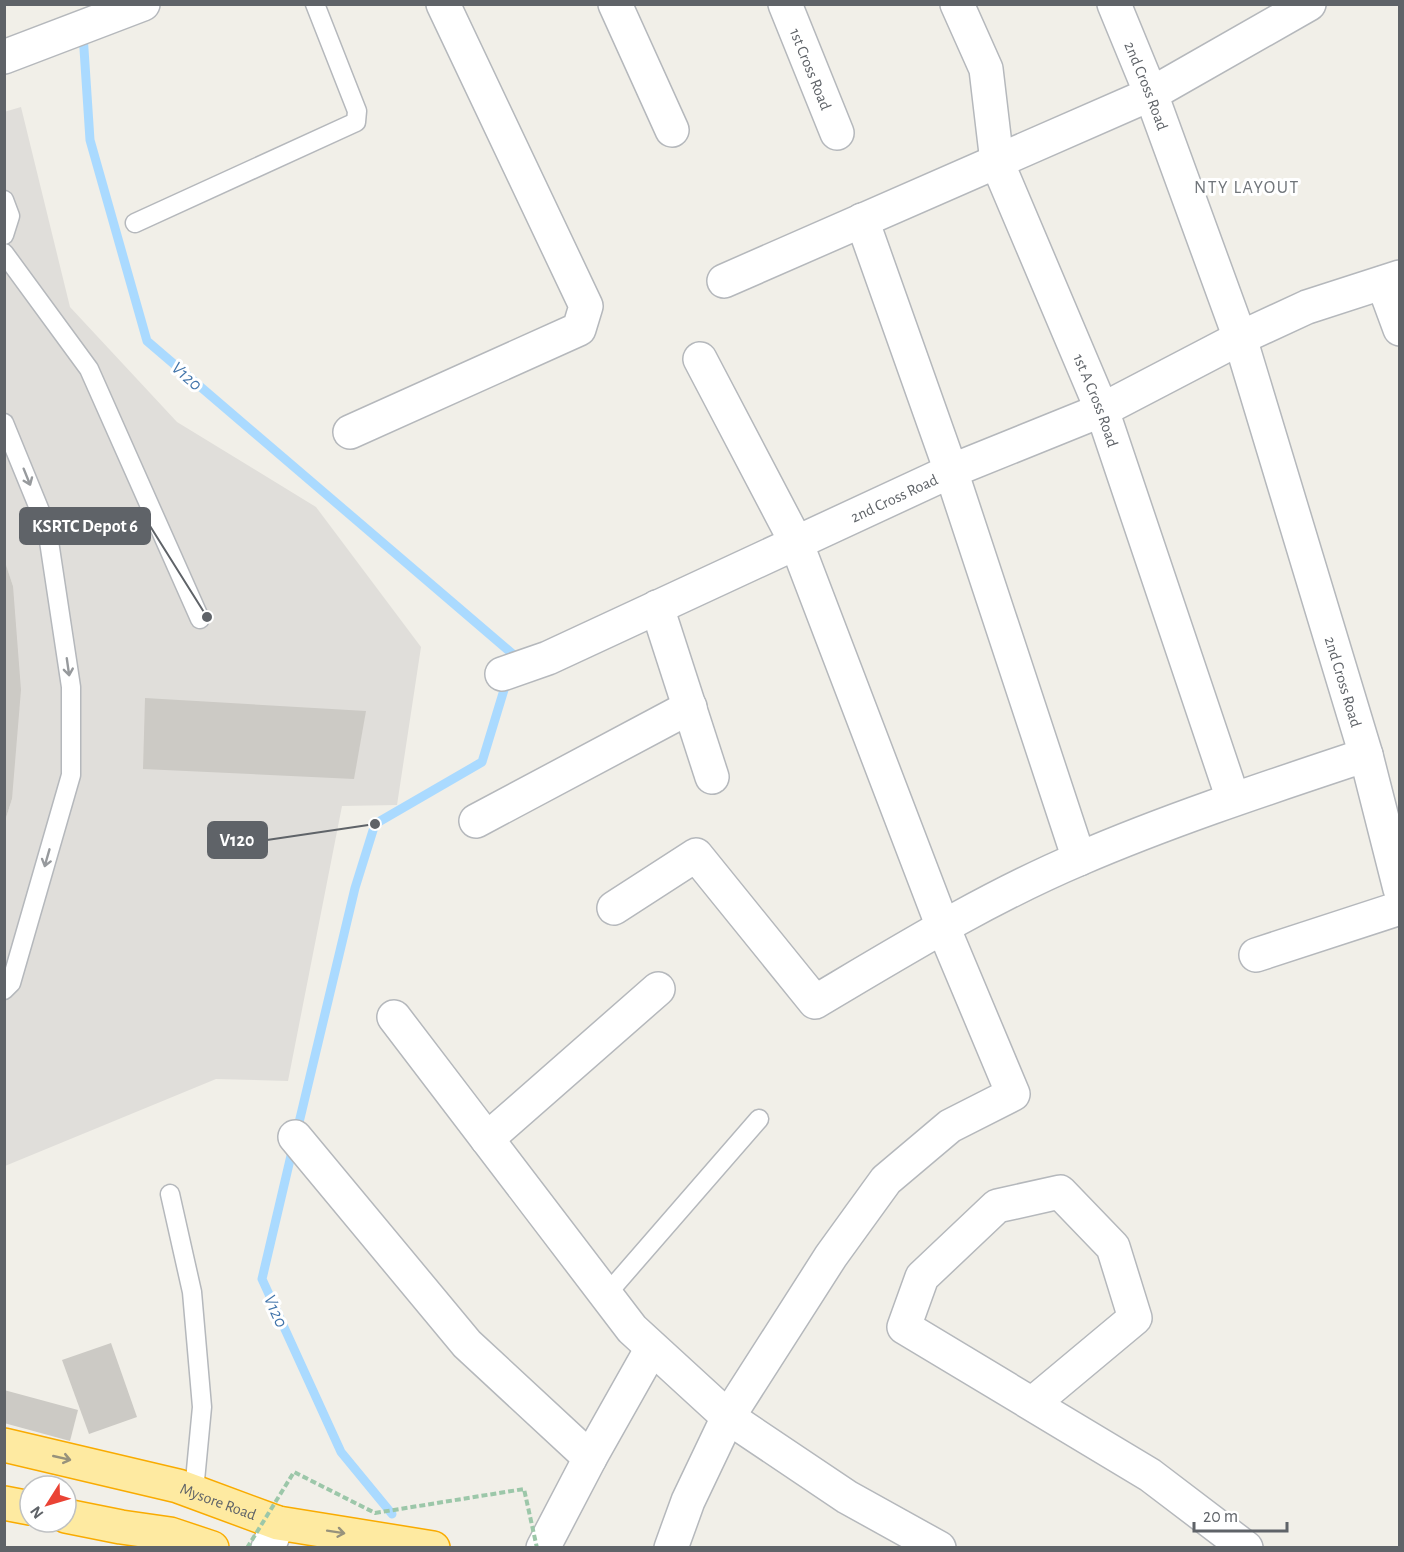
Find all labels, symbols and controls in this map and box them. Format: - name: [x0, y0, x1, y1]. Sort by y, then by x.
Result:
- street label: 1st Cross Road: [787, 26, 834, 112]
- street label: 2nd Cross Road: [1121, 39, 1170, 132]
- district label: NTY LAYOUT: [1194, 179, 1300, 197]
- street label: 1st A Cross Road: [1070, 352, 1121, 449]
- water label: V120: [168, 359, 205, 395]
- one-way arrow: [22, 467, 33, 486]
- street label: 2nd Cross Road: [848, 471, 940, 525]
- callout: KSRTC Depot 6: [20, 508, 150, 544]
- text: KSRTC Depot 6: [32, 518, 138, 536]
- street label: 2nd Cross Road: [1322, 635, 1364, 729]
- one-way arrow: [62, 656, 73, 676]
- callout: V120: [208, 822, 267, 858]
- text: V120: [220, 832, 254, 850]
- one-way arrow: [41, 848, 52, 867]
- water label: V120: [260, 1292, 290, 1330]
- one-way arrow: [52, 1453, 71, 1465]
- north arrow: [18, 1474, 78, 1534]
- street label: Mysore Road: [178, 1481, 258, 1523]
- scale bar: [1194, 1495, 1287, 1533]
- text: N: [27, 1503, 47, 1522]
- text: 20 m: [1203, 1508, 1238, 1526]
- one-way arrow: [325, 1527, 345, 1538]

